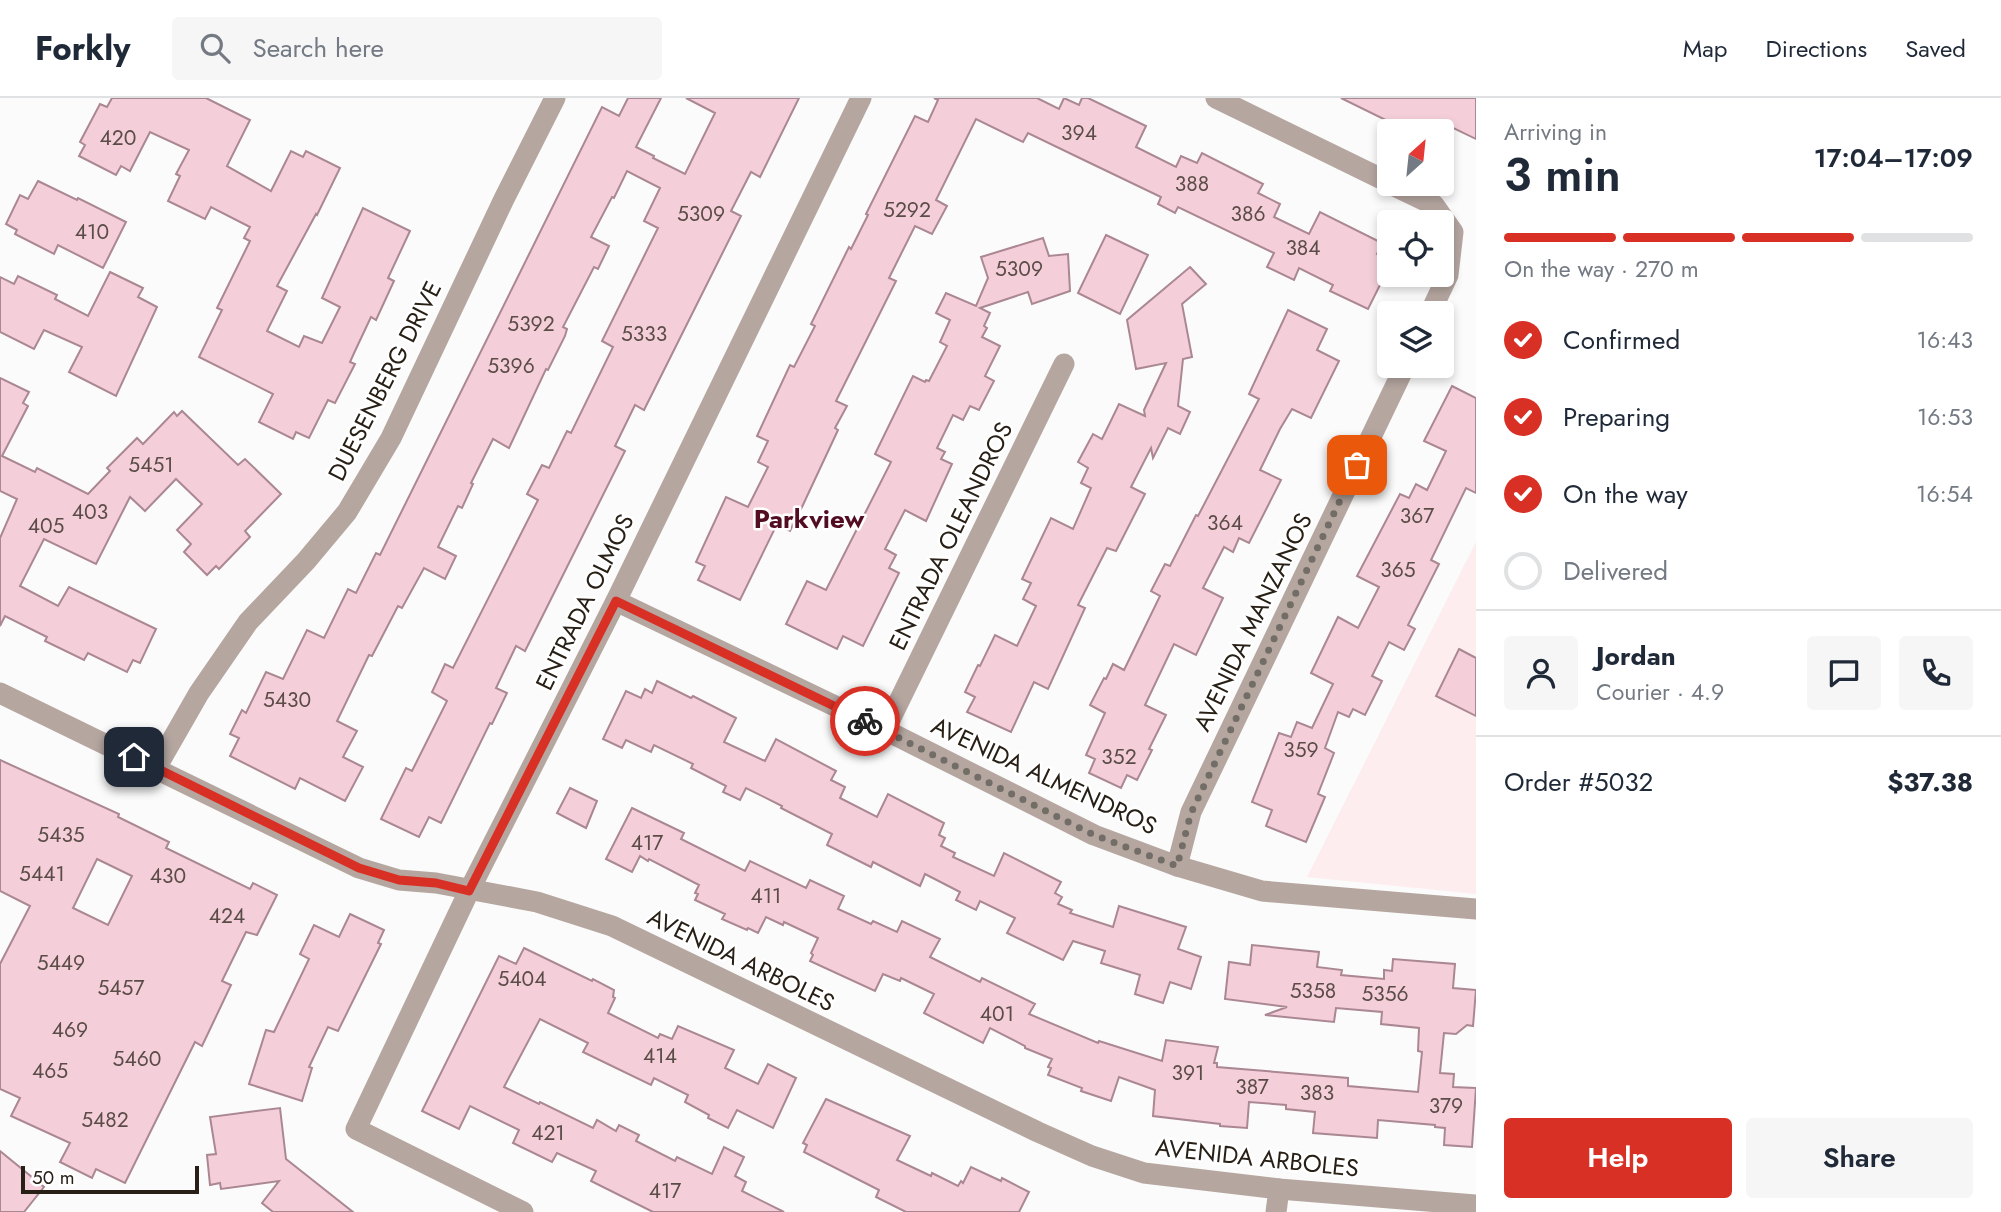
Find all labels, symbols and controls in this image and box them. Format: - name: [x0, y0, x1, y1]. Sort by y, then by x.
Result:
- search box: [172, 17, 662, 80]
- text: Forkly: [35, 25, 130, 72]
- icon: search: [196, 29, 234, 67]
- text: Search here: [252, 29, 384, 67]
- text: Map: [1683, 31, 1728, 66]
- text: Directions: [1766, 31, 1867, 66]
- text: Saved: [1905, 31, 1966, 66]
- text: Arriving in: [1504, 115, 1607, 149]
- house number: 394: [1061, 118, 1097, 148]
- north arrow: [1377, 119, 1454, 196]
- map controls: [1377, 119, 1454, 378]
- house number: 420: [100, 123, 136, 153]
- text: 17:04–17:09: [1814, 139, 1973, 177]
- text: 3 min: [1504, 142, 1621, 208]
- house number: 388: [1175, 169, 1209, 199]
- house number: 5292: [883, 195, 931, 225]
- house number: 5309: [677, 199, 725, 229]
- house number: 386: [1230, 199, 1266, 229]
- button: locate: [1377, 210, 1454, 287]
- house number: 410: [75, 217, 109, 247]
- house number: 384: [1285, 233, 1321, 263]
- text: On the way · 270 m: [1504, 252, 1699, 286]
- house number: 5309: [995, 254, 1043, 284]
- street label: DUESENBERG DRIVE: [319, 275, 450, 487]
- button: layers: [1377, 301, 1454, 378]
- house number: 5392: [507, 309, 555, 339]
- house number: 5333: [621, 319, 667, 349]
- icon: check: [1504, 321, 1542, 359]
- text: Confirmed: [1563, 321, 1680, 359]
- text: 16:43: [1917, 323, 1973, 357]
- house number: 5396: [487, 351, 535, 381]
- icon: check: [1504, 398, 1542, 436]
- text: Preparing: [1563, 398, 1670, 436]
- text: 16:53: [1917, 400, 1973, 434]
- street label: ENTRADA OLEANDROS: [880, 416, 1021, 656]
- pin: [1327, 435, 1387, 495]
- icon: bag: [1338, 446, 1376, 484]
- house number: 5451: [128, 450, 174, 480]
- icon: check: [1504, 475, 1542, 513]
- text: On the way: [1563, 475, 1688, 513]
- text: 16:54: [1916, 477, 1973, 511]
- house number: 403: [72, 497, 108, 527]
- district label: Parkview: [754, 500, 865, 538]
- house number: 367: [1400, 501, 1434, 531]
- street label: AVENIDA MANZANOS: [1184, 507, 1321, 737]
- street label: ENTRADA OLMOS: [527, 508, 642, 696]
- house number: 364: [1207, 508, 1243, 538]
- house number: 405: [28, 511, 64, 541]
- text: Delivered: [1563, 552, 1668, 590]
- house number: 365: [1380, 555, 1416, 585]
- button: person: [1504, 636, 1578, 710]
- button: chat: [1807, 636, 1881, 710]
- button: phone: [1899, 636, 1973, 710]
- text: Jordan: [1596, 637, 1676, 675]
- text: Courier · 4.9: [1596, 675, 1724, 709]
- house number: 5430: [263, 685, 311, 715]
- courier: [830, 686, 900, 756]
- icon: bike: [846, 702, 884, 740]
- street label: AVENIDA ALMENDROS: [926, 708, 1163, 843]
- pin: [104, 727, 164, 787]
- house number: 359: [1283, 735, 1319, 765]
- icon: home: [115, 738, 153, 776]
- house number: 352: [1101, 742, 1137, 772]
- text: Order #5032: [1504, 763, 1653, 801]
- text: $37.38: [1887, 763, 1973, 801]
- house number: 5435: [37, 820, 85, 850]
- house number: 417: [631, 828, 663, 858]
- house number: 5441: [19, 859, 65, 889]
- house number: 430: [150, 861, 186, 891]
- house number: 411: [750, 881, 782, 911]
- street label: AVENIDA ARBOLES: [642, 899, 841, 1020]
- house number: 424: [209, 901, 245, 931]
- house number: 5449: [37, 948, 85, 978]
- house number: 5404: [498, 964, 546, 994]
- house number: 5457: [98, 973, 144, 1003]
- house number: 5358: [1290, 976, 1336, 1006]
- house number: 5356: [1361, 979, 1409, 1009]
- house number: 401: [980, 999, 1014, 1029]
- house number: 469: [52, 1015, 88, 1045]
- house number: 414: [643, 1041, 677, 1071]
- house number: 5460: [113, 1044, 161, 1074]
- house number: 465: [32, 1056, 68, 1086]
- house number: 391: [1171, 1058, 1205, 1088]
- house number: 387: [1235, 1072, 1269, 1102]
- house number: 383: [1300, 1078, 1334, 1108]
- house number: 379: [1429, 1091, 1463, 1121]
- house number: 5482: [81, 1105, 129, 1135]
- house number: 421: [531, 1118, 565, 1148]
- button: Help: [1504, 1118, 1732, 1198]
- button: Share: [1746, 1118, 1973, 1198]
- street label: AVENIDA ARBOLES: [1154, 1129, 1361, 1186]
- scale bar: [21, 1163, 200, 1195]
- text: 50 m: [32, 1164, 75, 1191]
- house number: 417: [649, 1176, 681, 1206]

